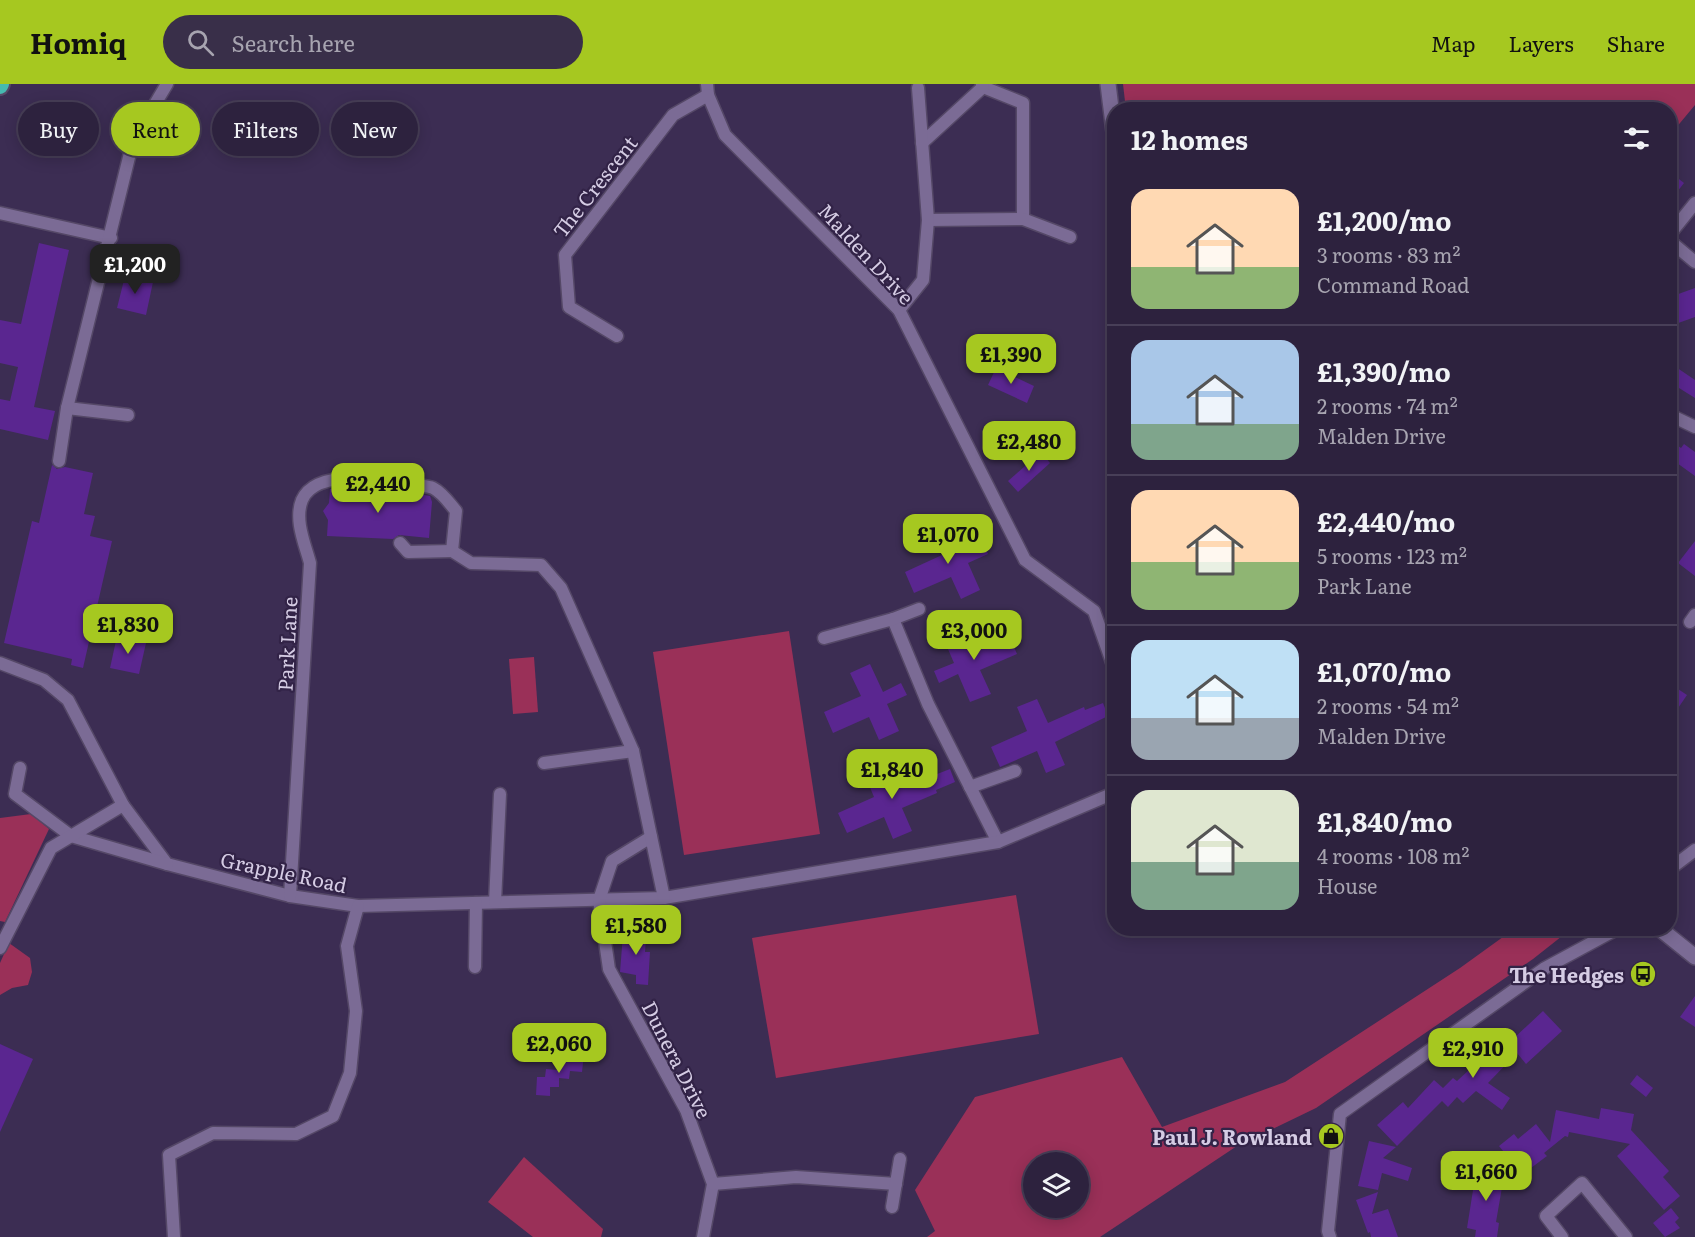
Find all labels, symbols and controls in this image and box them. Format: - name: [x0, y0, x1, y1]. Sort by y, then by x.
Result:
- search box: [163, 15, 583, 69]
- text: Homiq: [30, 21, 127, 63]
- icon: search: [184, 26, 217, 59]
- text: Search here: [232, 26, 355, 59]
- text: Map: [1431, 27, 1476, 58]
- text: Layers: [1509, 27, 1574, 58]
- text: Share: [1607, 27, 1665, 58]
- chip: Buy: [18, 102, 99, 156]
- chip: Rent: [111, 102, 200, 156]
- chip: Filters: [212, 102, 319, 156]
- chip: New: [331, 102, 418, 156]
- text: 12 homes: [1131, 119, 1248, 158]
- icon: filters: [1620, 122, 1653, 155]
- street label: The Crescent: [545, 129, 643, 243]
- street label: Malden Drive: [812, 196, 922, 310]
- text: £1,200/mo: [1317, 200, 1451, 239]
- icon: home: [1179, 213, 1251, 285]
- text: 3 rooms · 83 m²: [1317, 239, 1460, 269]
- pin: £1,200: [86, 244, 184, 295]
- text: £1,200: [104, 248, 166, 278]
- text: Command Road: [1317, 269, 1470, 299]
- pin: £1,390: [962, 334, 1060, 385]
- text: £1,390: [980, 338, 1042, 368]
- text: £1,390/mo: [1317, 351, 1451, 390]
- icon: home: [1179, 364, 1251, 436]
- text: 2 rooms · 74 m²: [1317, 390, 1458, 420]
- text: Malden Drive: [1317, 420, 1446, 450]
- pin: £2,480: [980, 421, 1078, 472]
- text: £2,480: [997, 425, 1061, 455]
- pin: £2,440: [329, 463, 427, 514]
- text: £2,440: [345, 467, 411, 497]
- text: £2,440/mo: [1317, 501, 1455, 540]
- pin: £1,070: [899, 514, 997, 565]
- icon: home: [1179, 514, 1251, 586]
- text: £1,070: [917, 518, 979, 548]
- text: 5 rooms · 123 m²: [1317, 540, 1467, 570]
- text: Park Lane: [1317, 570, 1412, 600]
- street label: Park Lane: [269, 596, 303, 692]
- pin: £1,830: [79, 604, 177, 655]
- text: £1,830: [97, 608, 159, 638]
- pin: £3,000: [925, 610, 1023, 661]
- text: £3,000: [941, 614, 1007, 644]
- text: £1,070/mo: [1317, 651, 1451, 690]
- icon: home: [1179, 664, 1251, 736]
- text: 2 rooms · 54 m²: [1317, 690, 1459, 720]
- text: Malden Drive: [1317, 720, 1446, 750]
- pin: £1,840: [843, 749, 941, 800]
- text: £1,840: [860, 753, 924, 783]
- text: £1,840/mo: [1317, 801, 1452, 840]
- icon: home: [1179, 814, 1251, 886]
- text: 4 rooms · 108 m²: [1317, 840, 1469, 870]
- street label: Grapple Road: [218, 843, 350, 899]
- text: House: [1317, 870, 1377, 900]
- pin: £1,580: [587, 905, 685, 956]
- text: £1,580: [605, 909, 667, 939]
- place label: The Hedges: [1509, 959, 1624, 989]
- bus stop icon: The Hedges: [1628, 959, 1658, 989]
- street label: Dunera Drive: [636, 995, 720, 1123]
- pin: £2,060: [510, 1023, 608, 1074]
- text: £2,060: [526, 1027, 592, 1057]
- pin: £2,910: [1424, 1028, 1522, 1079]
- text: £2,910: [1442, 1032, 1504, 1062]
- place label: Paul J. Rowland: [1152, 1121, 1312, 1151]
- shop icon: Paul J. Rowland: [1316, 1121, 1346, 1151]
- pin: £1,660: [1437, 1151, 1535, 1202]
- map controls: [1023, 1152, 1089, 1218]
- button: layers: [1023, 1152, 1089, 1218]
- text: £1,660: [1455, 1155, 1517, 1185]

